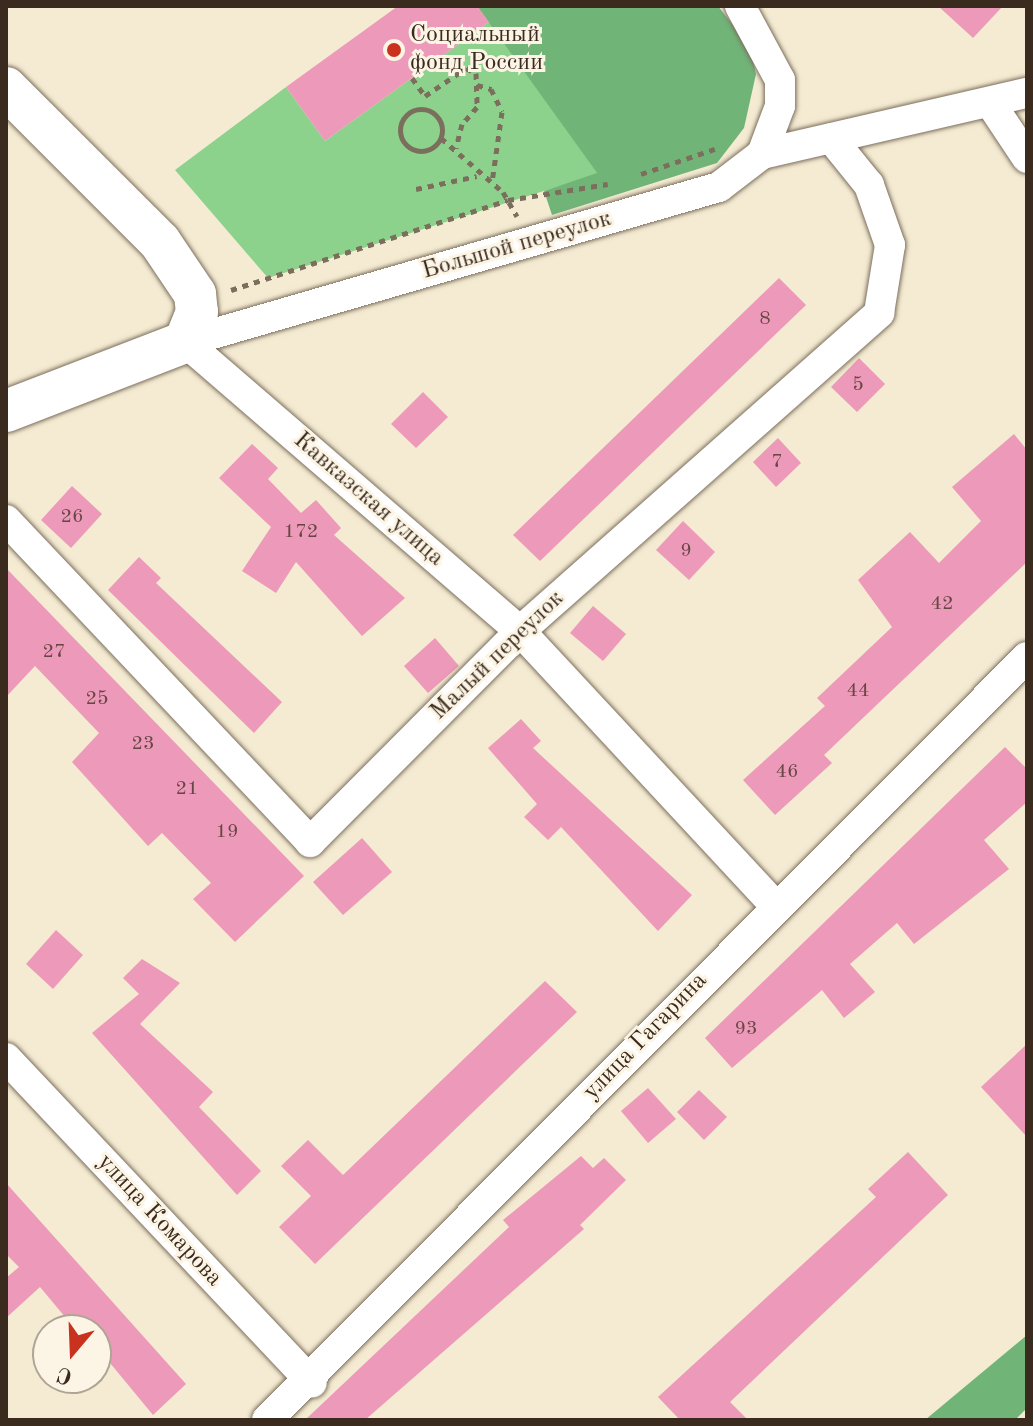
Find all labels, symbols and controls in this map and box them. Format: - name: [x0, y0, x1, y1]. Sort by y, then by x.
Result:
- place label: Социальный фонд России: [410, 22, 543, 78]
- marker: Социальный фонд России: [385, 41, 403, 59]
- street label: Большой переулок: [419, 205, 615, 287]
- house number: 8: [759, 307, 771, 331]
- house number: 5: [852, 373, 864, 397]
- street label: Кавказская улица: [287, 427, 449, 573]
- house number: 7: [771, 450, 783, 474]
- house number: 26: [60, 505, 84, 529]
- house number: 172: [284, 520, 318, 544]
- house number: 9: [680, 539, 692, 563]
- street label: Малый переулок: [425, 585, 571, 727]
- house number: 42: [930, 592, 954, 616]
- house number: 27: [42, 640, 66, 664]
- house number: 44: [846, 679, 870, 703]
- house number: 25: [85, 687, 109, 711]
- house number: 23: [131, 732, 155, 756]
- house number: 46: [775, 760, 799, 784]
- house number: 21: [175, 777, 199, 801]
- house number: 19: [215, 820, 239, 844]
- street label: улица Гагарина: [578, 967, 714, 1107]
- house number: 93: [734, 1017, 758, 1041]
- street label: улица Комарова: [90, 1149, 228, 1293]
- north arrow: [32, 1314, 112, 1394]
- text: С: [54, 1362, 75, 1388]

